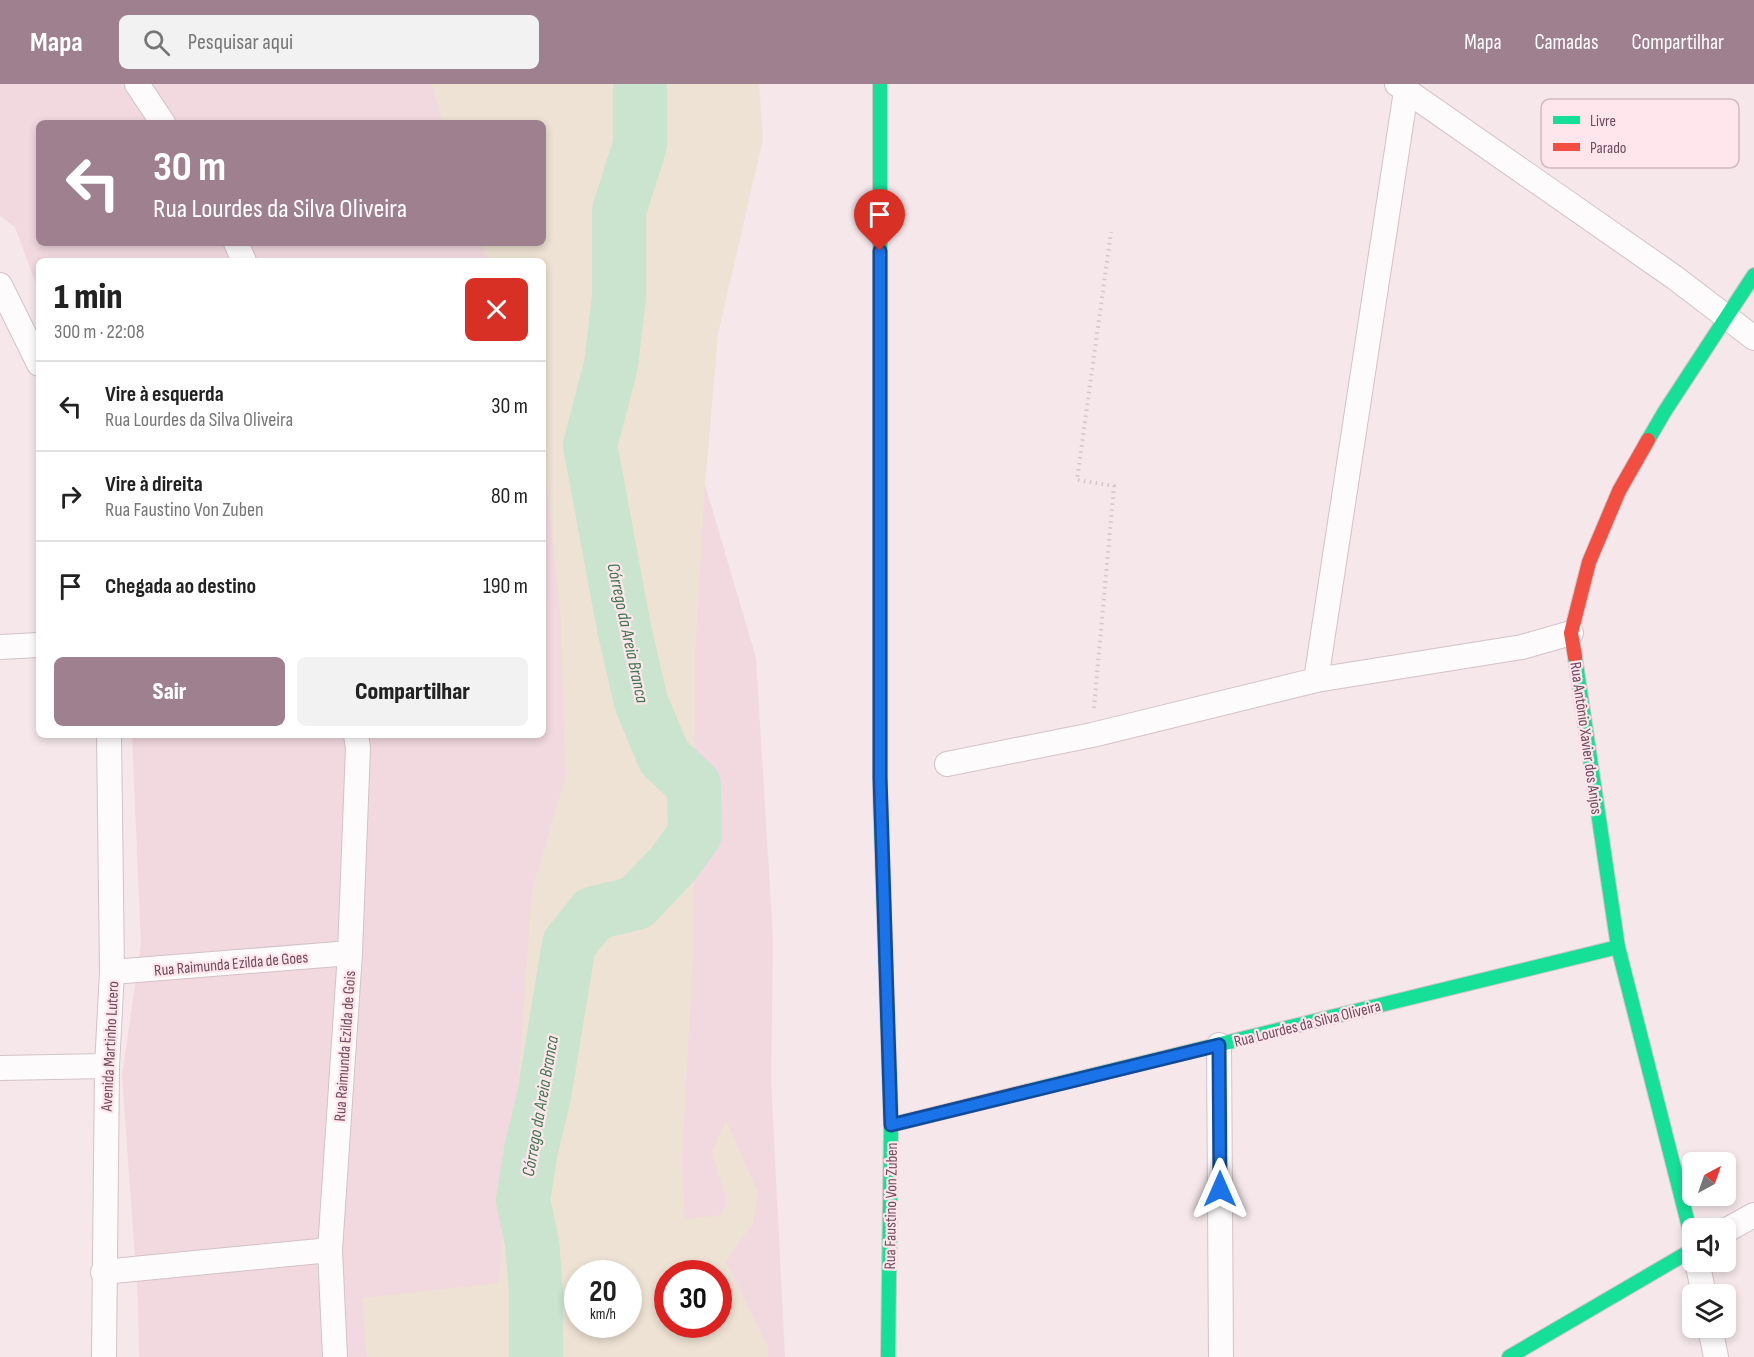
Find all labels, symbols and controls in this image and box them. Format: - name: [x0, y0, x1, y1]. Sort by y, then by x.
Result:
- search box: [119, 15, 539, 69]
- text: Mapa: [30, 26, 83, 59]
- icon: search: [140, 26, 173, 59]
- text: Pesquisar aqui: [188, 29, 293, 56]
- text: Mapa: [1464, 30, 1502, 55]
- text: Camadas: [1535, 30, 1598, 55]
- text: Compartilhar: [1631, 30, 1724, 55]
- legend: [1541, 99, 1739, 168]
- text: Livre: [1590, 112, 1616, 131]
- text: Parado: [1590, 139, 1627, 158]
- text: 30 m: [153, 142, 226, 193]
- icon: left: [54, 144, 132, 222]
- pin: [854, 189, 905, 251]
- text: Rua Lourdes da Silva Oliveira: [153, 193, 407, 225]
- icon: arrive: [863, 198, 896, 231]
- text: 1 min: [54, 276, 122, 319]
- button: close: [465, 278, 528, 341]
- text: 300 m · 22:08: [54, 320, 145, 344]
- text: Vire à esquerda: [105, 381, 224, 408]
- icon: left: [54, 390, 87, 423]
- text: 30 m: [491, 393, 528, 420]
- text: Rua Lourdes da Silva Oliveira: [105, 408, 293, 432]
- text: Vire à direita: [105, 471, 203, 498]
- icon: right: [54, 480, 87, 513]
- text: 80 m: [491, 483, 528, 510]
- text: Rua Faustino Von Zuben: [105, 498, 264, 522]
- water label: Córrego da Areia Branca: [602, 561, 653, 706]
- icon: arrive: [54, 570, 87, 603]
- text: Chegada ao destino: [105, 573, 256, 600]
- text: 190 m: [483, 573, 528, 600]
- button: Sair: [54, 657, 285, 726]
- button: Compartilhar: [297, 657, 528, 726]
- street label: Rua Antônio Xavier dos Anjos: [1565, 661, 1606, 816]
- street label: Rua Raimunda Ezilda de Goes: [153, 948, 309, 981]
- street label: Rua Raimunda Ezilda de Gois: [331, 970, 360, 1122]
- street label: Avenida Martinho Lutero: [98, 981, 123, 1113]
- street label: Rua Lourdes da Silva Oliveira: [1232, 997, 1383, 1052]
- water label: Córrego da Areia Branca: [518, 1033, 563, 1178]
- street label: Rua Faustino Von Zuben: [881, 1142, 902, 1270]
- north arrow: [1682, 1152, 1736, 1206]
- map controls: [1682, 1152, 1736, 1338]
- position arrow: [1188, 1157, 1252, 1221]
- button: sound: [1682, 1218, 1736, 1272]
- speed limit sign: 30: [654, 1260, 732, 1338]
- text: 20: [589, 1274, 617, 1310]
- button: layers: [1682, 1284, 1736, 1338]
- text: km/h: [590, 1305, 616, 1324]

